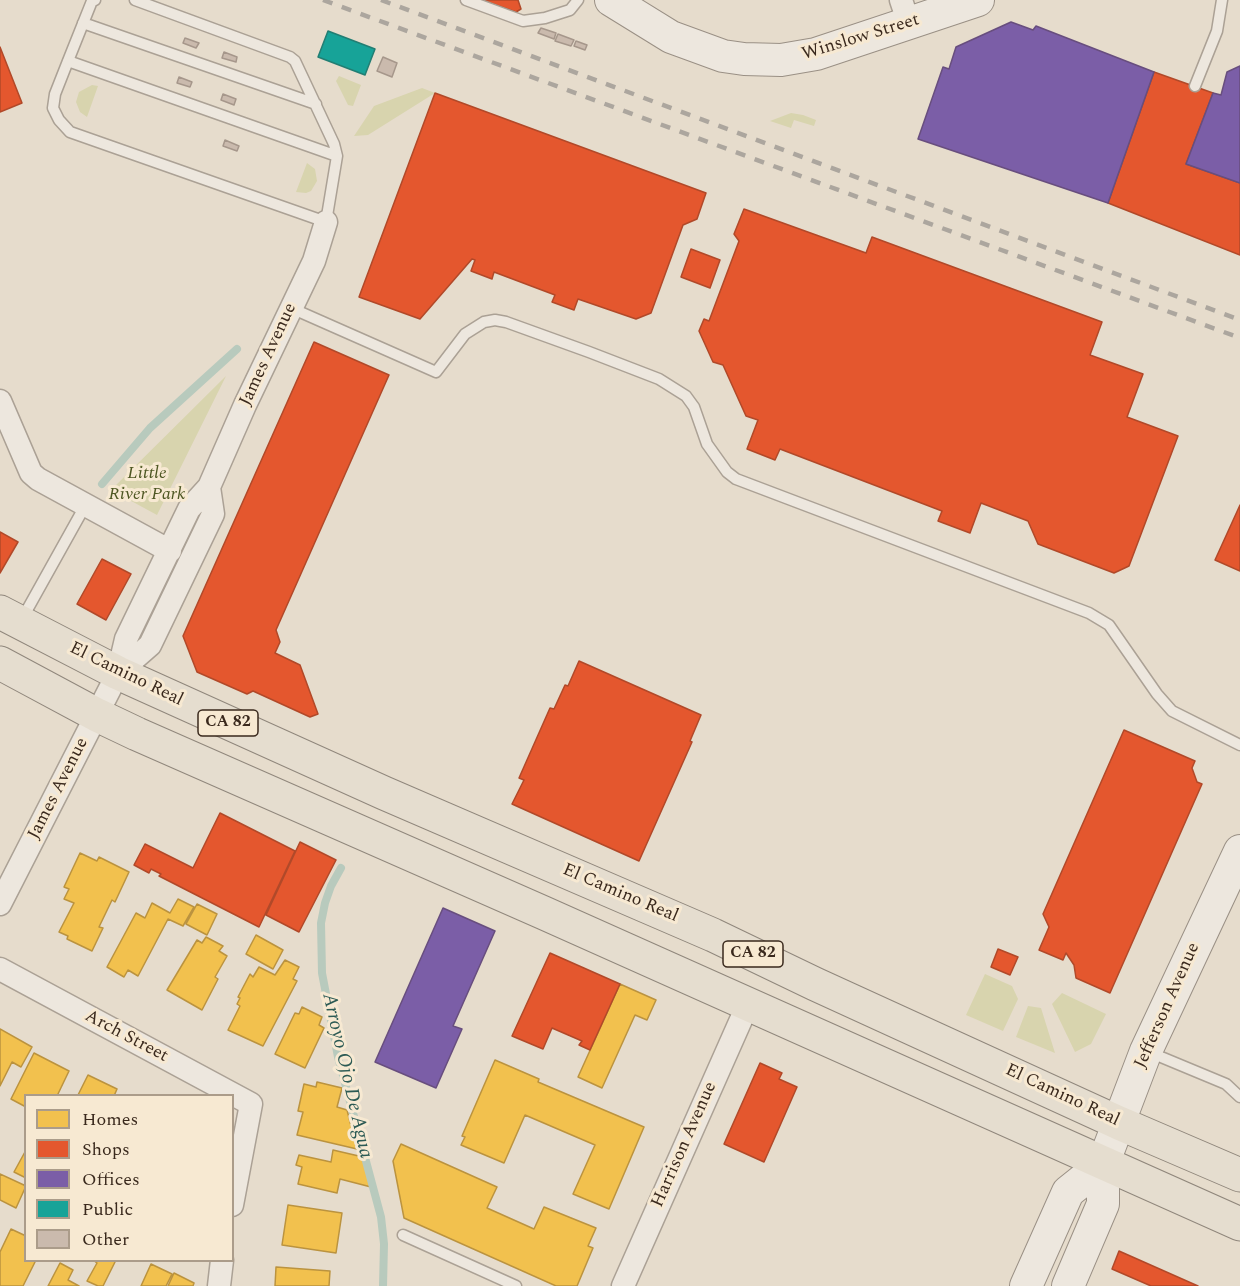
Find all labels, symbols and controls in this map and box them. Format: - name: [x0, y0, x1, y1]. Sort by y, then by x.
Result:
- street label: Winslow Street: [800, 10, 922, 66]
- street label: James Avenue: [236, 300, 302, 410]
- park label: Little River Park: [109, 463, 185, 506]
- street label: El Camino Real: [66, 638, 186, 712]
- road number: CA 82: [198, 710, 258, 736]
- street label: James Avenue: [24, 735, 94, 843]
- street label: El Camino Real: [559, 860, 681, 928]
- street label: Jefferson Avenue: [1131, 940, 1205, 1072]
- road number: CA 82: [723, 941, 783, 967]
- water label: Arroyo Ojo De Agua: [315, 991, 377, 1161]
- street label: Arch Street: [81, 1006, 171, 1068]
- street label: El Camino Real: [1001, 1060, 1123, 1132]
- street label: Harrison Avenue: [648, 1079, 722, 1211]
- legend: [24, 1094, 234, 1262]
- text: Homes: [82, 1106, 138, 1133]
- text: Shops: [82, 1136, 130, 1163]
- text: Offices: [82, 1166, 140, 1193]
- text: Public: [82, 1196, 133, 1223]
- text: Other: [82, 1226, 129, 1253]

